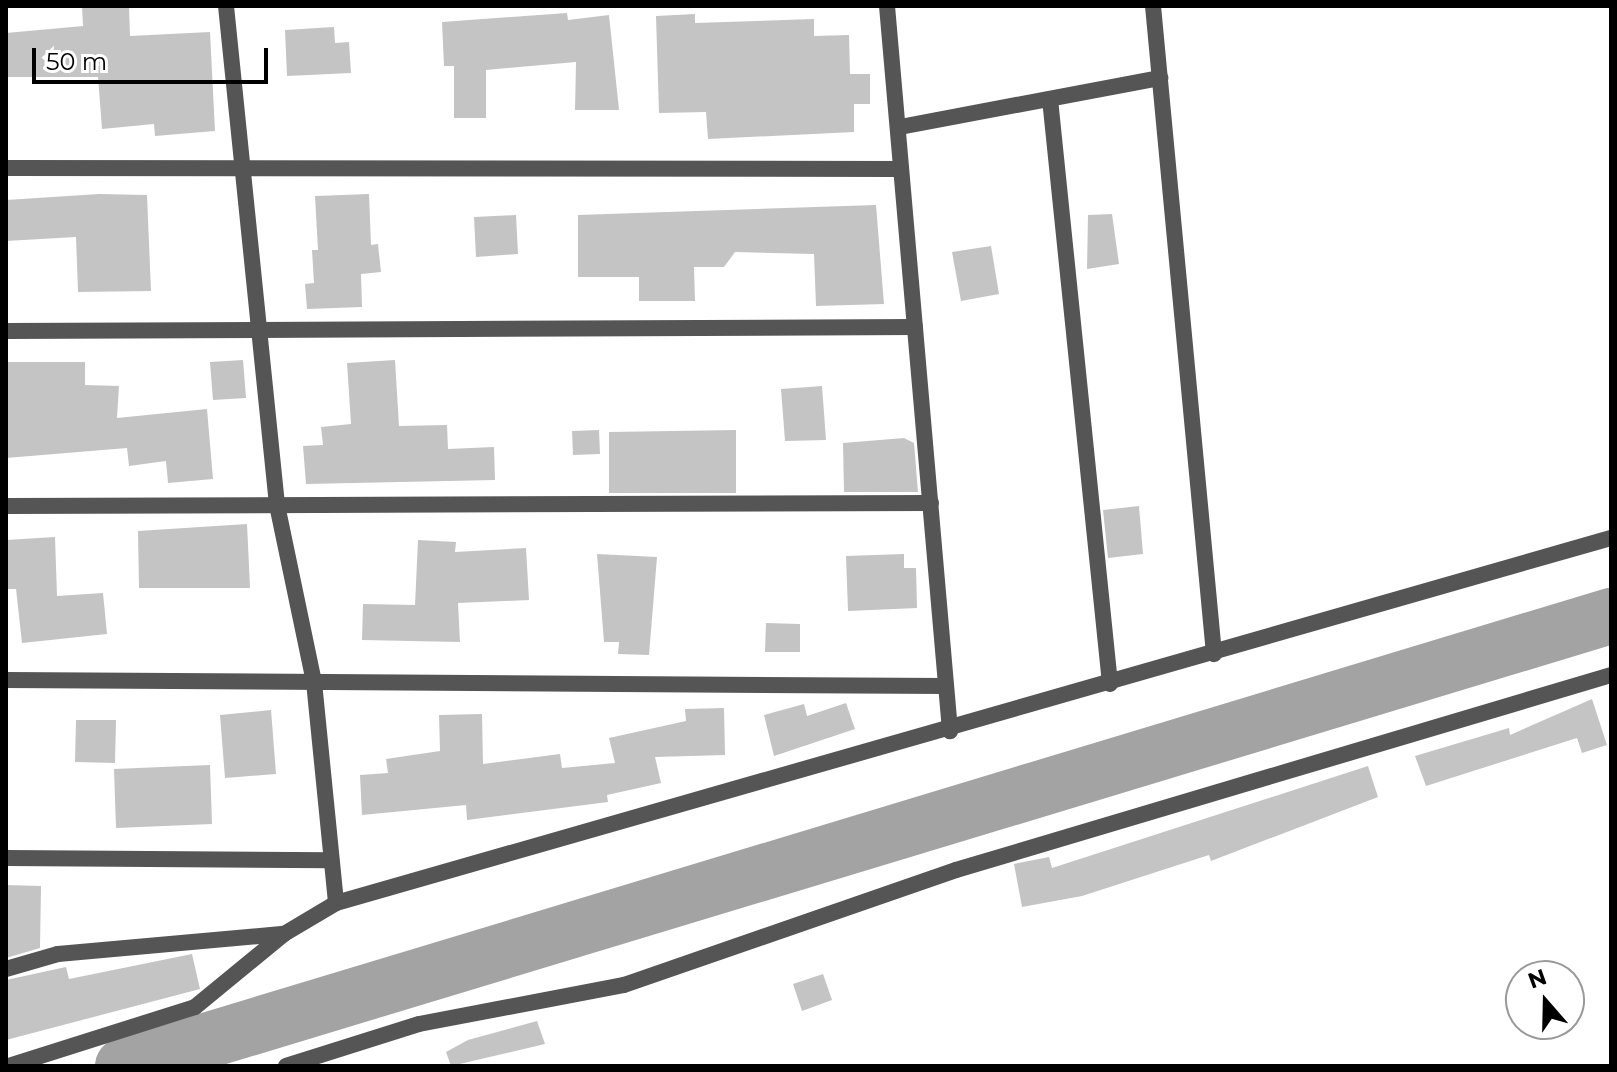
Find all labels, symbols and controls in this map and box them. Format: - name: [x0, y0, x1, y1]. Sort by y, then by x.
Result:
- scale bar: [36, 32, 272, 82]
- text: 50 m: [46, 47, 107, 76]
- north arrow: [1505, 960, 1585, 1040]
- text: N: [1524, 963, 1550, 995]

